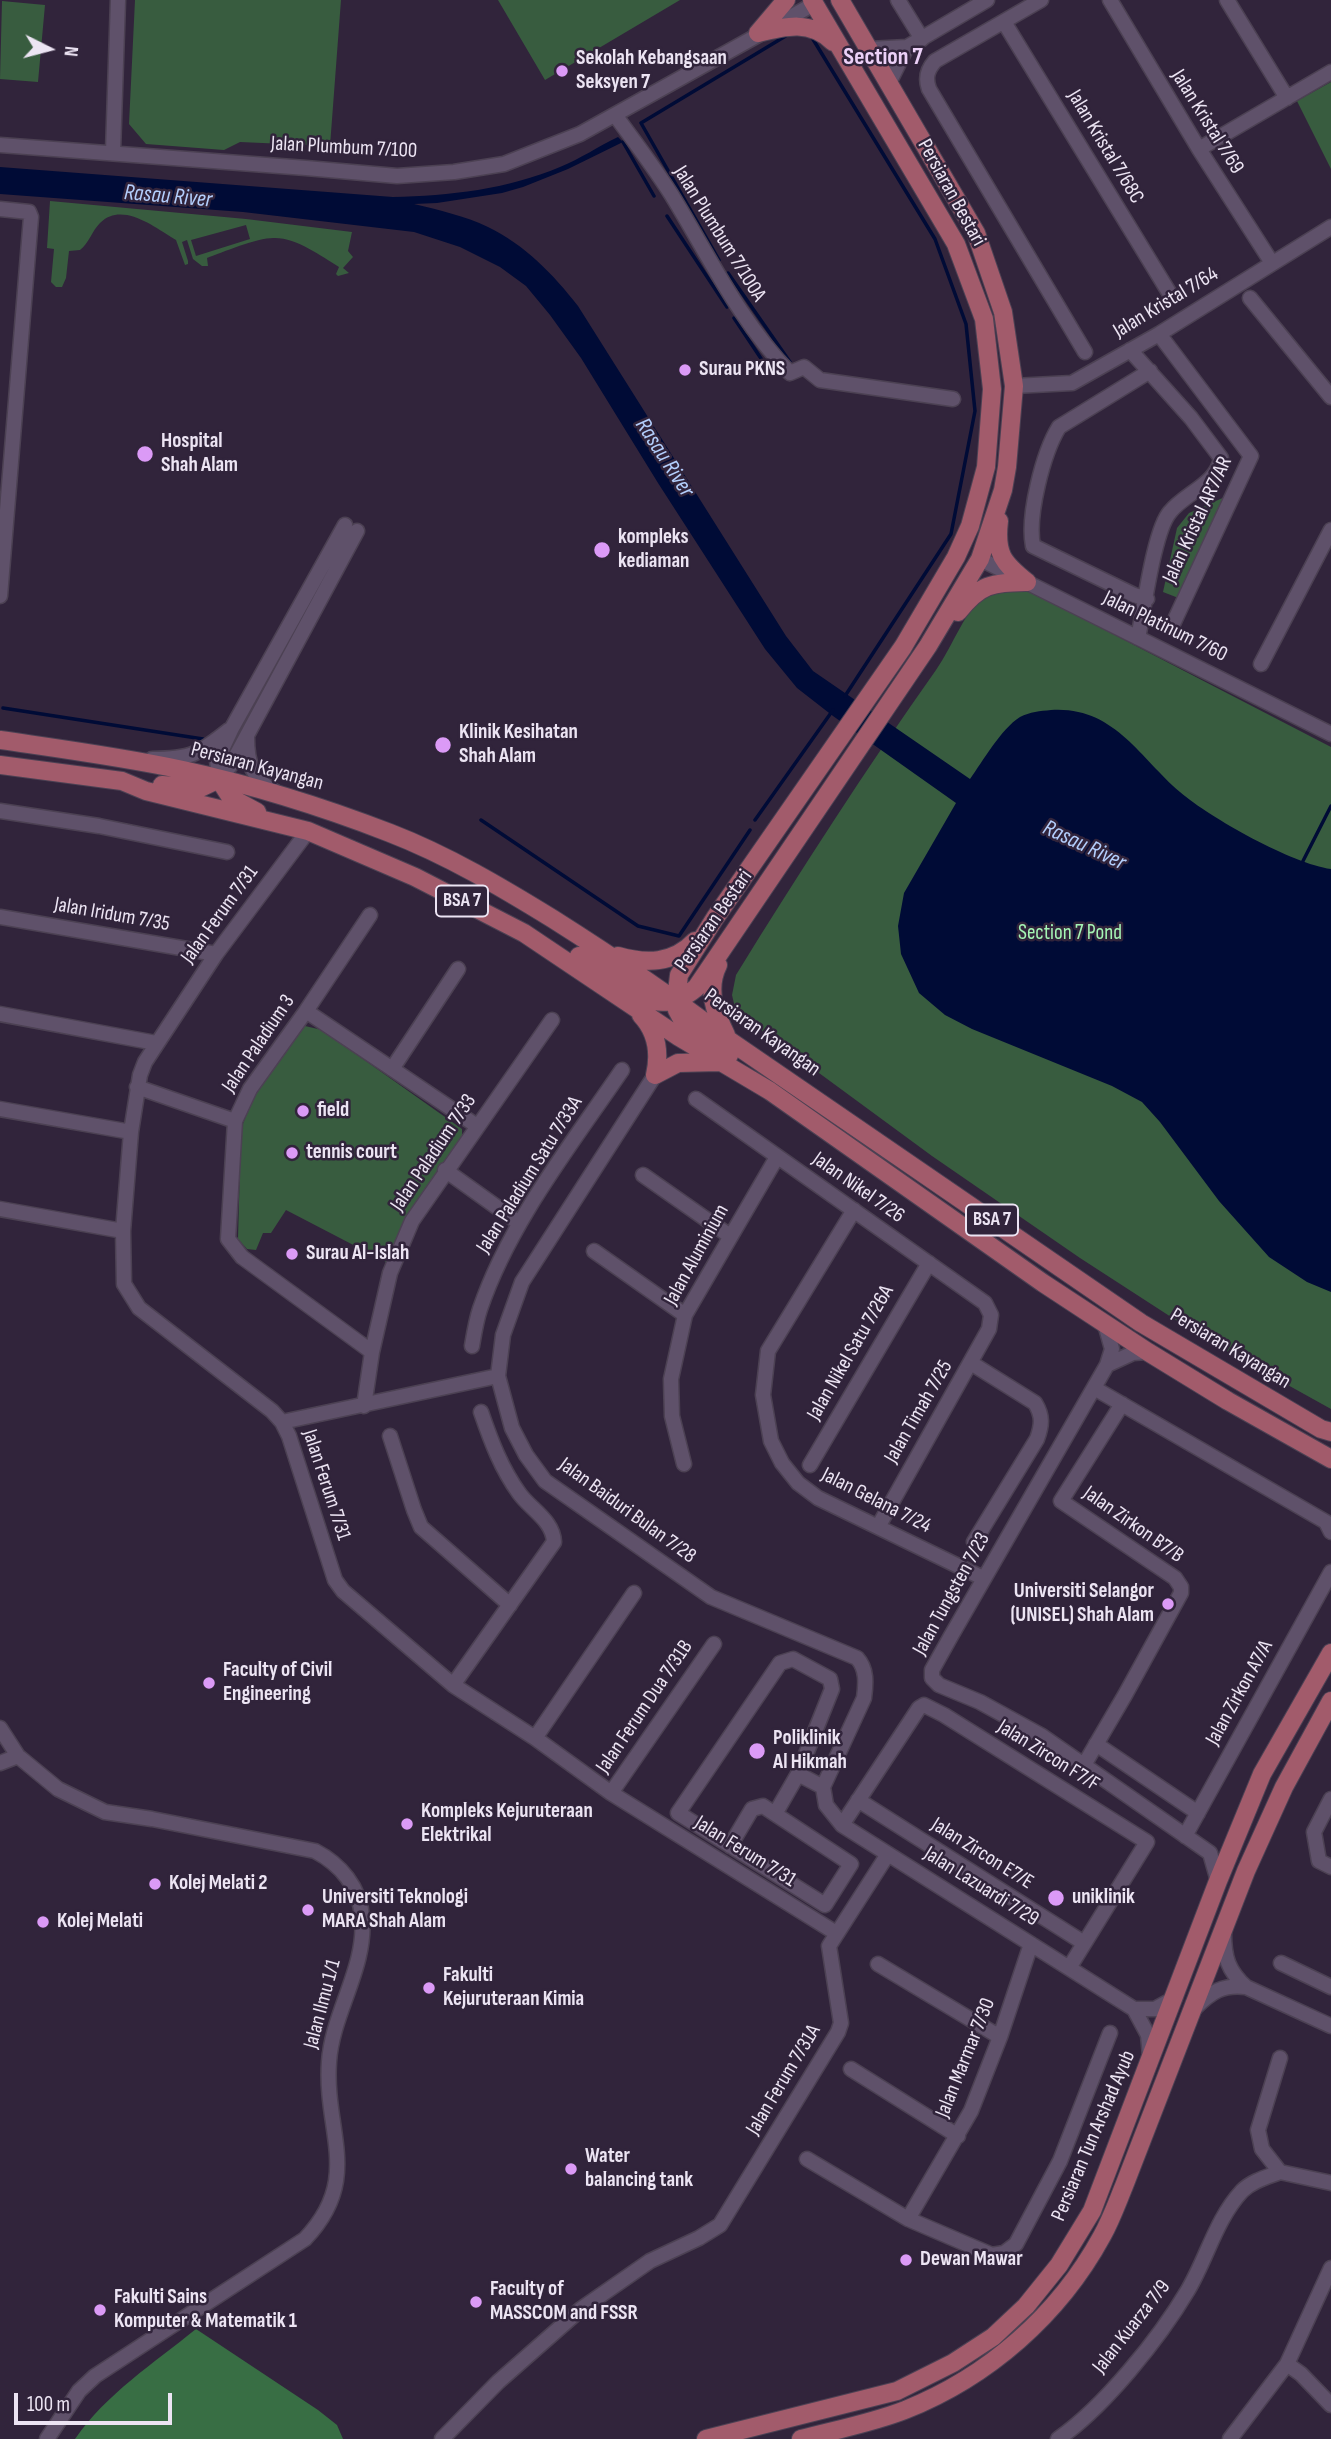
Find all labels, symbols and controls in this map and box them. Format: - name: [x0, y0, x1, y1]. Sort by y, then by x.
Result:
- north arrow: [14, 14, 84, 84]
- district label: Section 7: [843, 44, 923, 72]
- text: N: [58, 45, 82, 57]
- place label: Sekolah Kebangsaan Seksyen 7: [576, 46, 727, 96]
- marker: Sekolah Kebangsaan Seksyen 7: [554, 63, 570, 79]
- street label: Jalan Kristal 7/69: [1165, 65, 1249, 179]
- street label: Jalan Kristal 7/68C: [1061, 86, 1149, 208]
- street label: Jalan Plumbum 7/100: [270, 132, 418, 164]
- street label: Persiaran Bestari: [911, 135, 991, 251]
- street label: Jalan Plumbum 7/100A: [667, 161, 771, 307]
- water label: Rasau River: [123, 179, 213, 215]
- street label: Jalan Kristal 7/64: [1109, 262, 1223, 344]
- place label: Surau PKNS: [699, 357, 785, 383]
- marker: Surau PKNS: [677, 362, 693, 378]
- water label: Rasau River: [628, 413, 700, 503]
- place label: Hospital Shah Alam: [161, 429, 238, 479]
- marker: Hospital Shah Alam: [135, 444, 155, 464]
- street label: Jalan Kristal AR7/AR: [1158, 453, 1238, 587]
- place label: kompleks kediaman: [618, 525, 689, 575]
- marker: kompleks kediaman: [592, 540, 612, 560]
- street label: Jalan Platinum 7/60: [1099, 586, 1231, 668]
- place label: Klinik Kesihatan Shah Alam: [459, 720, 578, 770]
- marker: Klinik Kesihatan Shah Alam: [433, 735, 453, 755]
- street label: Persiaran Kayangan: [188, 737, 326, 797]
- water label: Rasau River: [1038, 815, 1130, 877]
- street label: Jalan Ferum 7/31: [176, 861, 264, 969]
- street label: Persiaran Bestari: [670, 865, 758, 977]
- road number: BSA 7: [436, 886, 488, 917]
- street label: Jalan Iridum 7/35: [52, 892, 172, 938]
- park label: Section 7 Pond: [1018, 921, 1122, 947]
- street label: Persiaran Kayangan: [699, 984, 825, 1082]
- street label: Jalan Paladium 3: [217, 990, 301, 1098]
- street label: Jalan Paladium 7/33: [386, 1090, 482, 1216]
- street label: Jalan Paladium Satu 7/33A: [472, 1092, 588, 1258]
- place label: field: [317, 1098, 349, 1124]
- marker: field: [295, 1103, 311, 1119]
- place label: tennis court: [306, 1140, 397, 1166]
- marker: tennis court: [284, 1145, 300, 1161]
- street label: Jalan Nikel 7/26: [807, 1147, 909, 1229]
- street label: Jalan Aluminium: [659, 1200, 735, 1310]
- road number: BSA 7: [966, 1204, 1018, 1236]
- place label: Surau Al-Islah: [306, 1241, 409, 1267]
- marker: Surau Al-Islah: [284, 1246, 300, 1262]
- street label: Jalan Nikel Satu 7/26A: [802, 1281, 900, 1425]
- street label: Persiaran Kayangan: [1165, 1303, 1295, 1395]
- street label: Jalan Timah 7/25: [879, 1356, 959, 1468]
- street label: Jalan Ferum 7/31: [296, 1426, 356, 1544]
- street label: Jalan Baiduri Bulan 7/28: [553, 1453, 701, 1569]
- street label: Jalan Gelana 7/24: [817, 1463, 935, 1539]
- street label: Jalan Zirkon B7/B: [1078, 1481, 1188, 1569]
- street label: Jalan Tungsten 7/23: [908, 1528, 996, 1660]
- place label: Universiti Selangor (UNISEL) Shah Alam: [1010, 1579, 1154, 1629]
- marker: Universiti Selangor (UNISEL) Shah Alam: [1160, 1596, 1176, 1612]
- street label: Jalan Ferum Dua 7/31B: [591, 1636, 699, 1778]
- street label: Jalan Zirkon A7/A: [1201, 1636, 1279, 1750]
- place label: Faculty of Civil Engineering: [223, 1658, 332, 1708]
- marker: Faculty of Civil Engineering: [201, 1675, 217, 1691]
- street label: Jalan Zircon F7/F: [992, 1715, 1104, 1797]
- place label: Poliklinik Al Hikmah: [773, 1726, 847, 1776]
- marker: Poliklinik Al Hikmah: [747, 1741, 767, 1761]
- place label: Kompleks Kejuruteraan Elektrikal: [421, 1799, 593, 1849]
- street label: Jalan Ferum 7/31: [690, 1811, 800, 1893]
- street label: Jalan Zircon E7/E: [926, 1813, 1038, 1895]
- marker: Kompleks Kejuruteraan Elektrikal: [399, 1816, 415, 1832]
- street label: Jalan Lazuardi 7/29: [919, 1842, 1043, 1932]
- place label: Kolej Melati 2: [169, 1871, 268, 1897]
- marker: Kolej Melati 2: [147, 1876, 163, 1892]
- place label: Universiti Teknologi MARA Shah Alam: [322, 1885, 468, 1935]
- place label: uniklinik: [1072, 1885, 1135, 1911]
- marker: uniklinik: [1046, 1888, 1066, 1908]
- marker: Universiti Teknologi MARA Shah Alam: [300, 1902, 316, 1918]
- place label: Kolej Melati: [57, 1909, 143, 1935]
- marker: Kolej Melati: [35, 1914, 51, 1930]
- street label: Jalan Ilmu 1/1: [299, 1956, 347, 2052]
- place label: Fakulti Kejuruteraan Kimia: [443, 1963, 584, 2013]
- marker: Fakulti Kejuruteraan Kimia: [421, 1980, 437, 1996]
- street label: Jalan Marmar 7/30: [931, 1995, 1001, 2121]
- street label: Jalan Ferum 7/31A: [741, 2020, 827, 2140]
- street label: Persiaran Tun Arshad Ayub: [1047, 2047, 1141, 2225]
- place label: Water balancing tank: [585, 2144, 693, 2194]
- marker: Water balancing tank: [563, 2161, 579, 2177]
- place label: Dewan Mawar: [920, 2247, 1023, 2273]
- marker: Dewan Mawar: [898, 2252, 914, 2268]
- street label: Jalan Kuarza 7/9: [1088, 2275, 1176, 2379]
- place label: Faculty of MASSCOM and FSSR: [490, 2277, 638, 2327]
- place label: Fakulti Sains Komputer & Matematik 1: [114, 2285, 297, 2335]
- marker: Faculty of MASSCOM and FSSR: [468, 2294, 484, 2310]
- marker: Fakulti Sains Komputer & Matematik 1: [92, 2302, 108, 2318]
- scale bar: [18, 2380, 175, 2424]
- text: 100 m: [27, 2392, 70, 2417]

